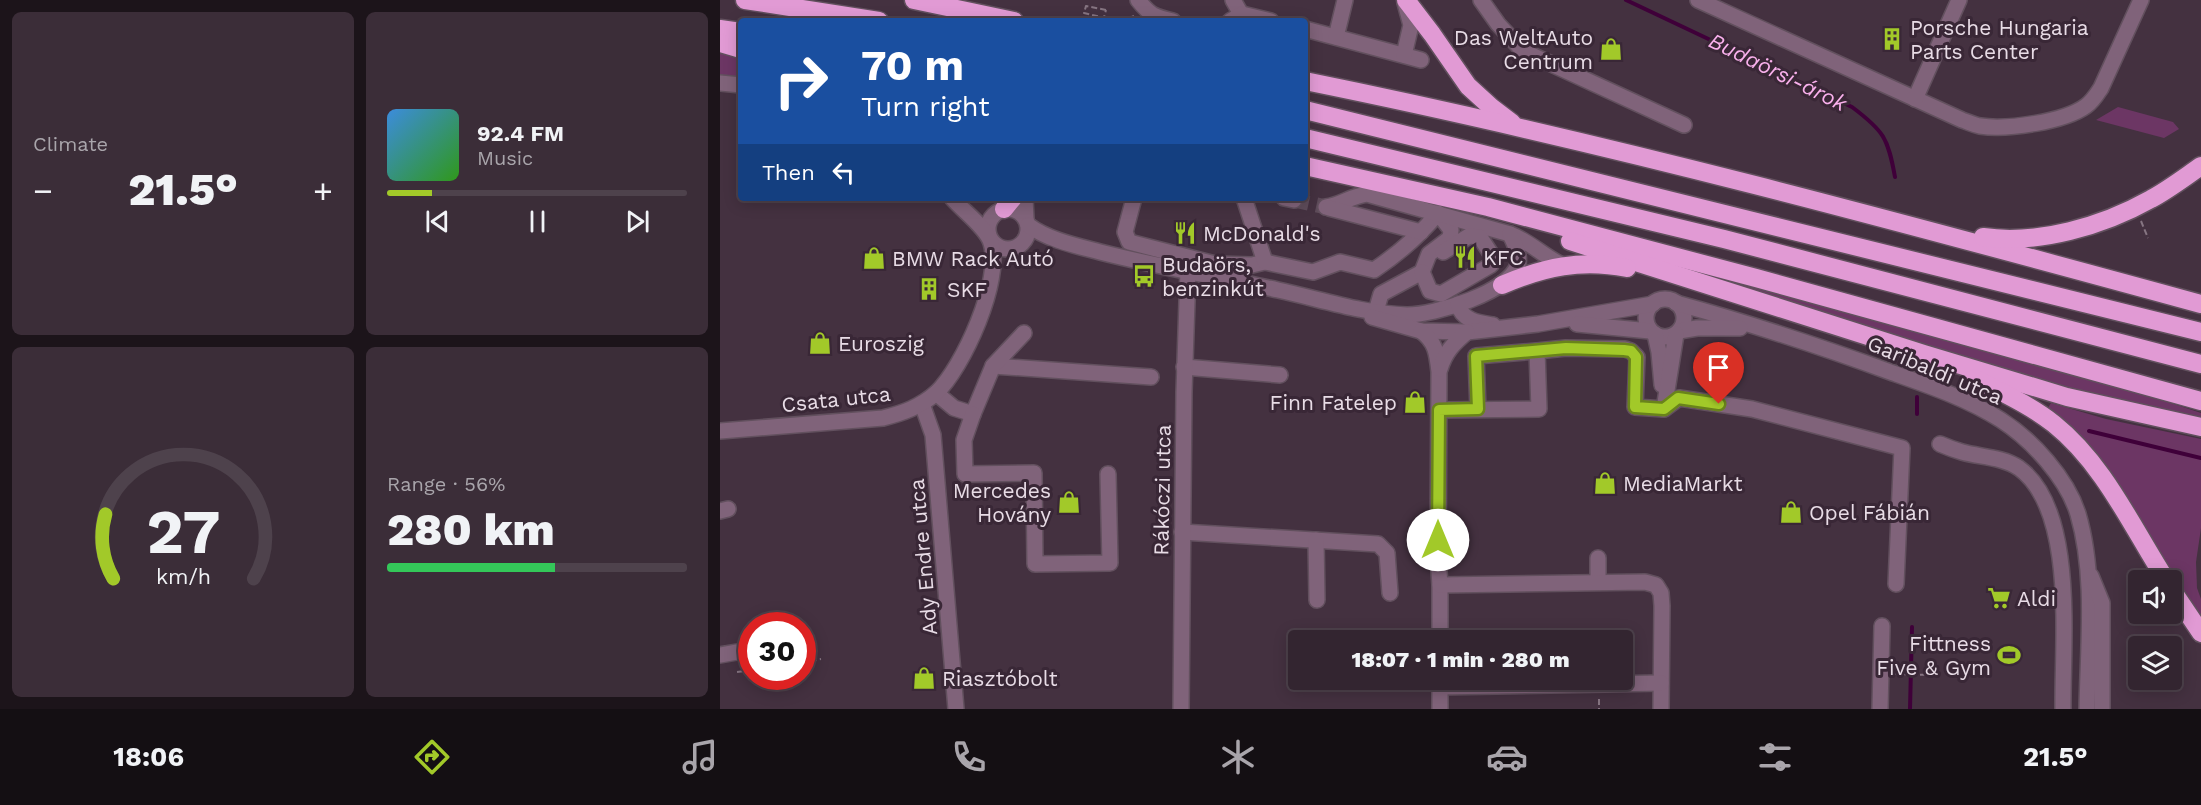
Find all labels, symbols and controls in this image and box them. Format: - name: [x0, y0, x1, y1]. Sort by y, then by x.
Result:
- place label: Porsche Hungaria Parts Center: [1910, 15, 2089, 64]
- place label: Das WeltAuto Centrum: [1454, 25, 1593, 74]
- building icon: Porsche Hungaria Parts Center: [1879, 26, 1905, 52]
- water label: Budaörsi-árok: [1705, 28, 1852, 117]
- shop icon: Das WeltAuto Centrum: [1598, 36, 1624, 62]
- text: 70 m: [861, 41, 964, 90]
- icon: right: [762, 42, 840, 120]
- text: Turn right: [861, 91, 990, 123]
- text: 92.4 FM: [477, 121, 564, 146]
- text: Climate: [33, 132, 108, 156]
- text: Music: [477, 146, 533, 170]
- icon: left: [827, 156, 860, 189]
- text: Then: [762, 160, 815, 185]
- text: 21.5°: [128, 163, 238, 216]
- text: −: [33, 171, 53, 210]
- text: +: [313, 171, 333, 210]
- icon: previous: [421, 205, 454, 238]
- icon: pause: [521, 205, 554, 238]
- icon: next: [621, 205, 654, 238]
- restaurant icon: McDonald's: [1172, 220, 1198, 246]
- place label: McDonald's: [1203, 221, 1320, 246]
- restaurant icon: KFC: [1452, 244, 1478, 270]
- shop icon: BMW Rack Autó: [861, 245, 887, 271]
- place label: KFC: [1483, 245, 1524, 270]
- place label: BMW Rack Autó: [892, 246, 1054, 271]
- place label: Budaörs, benzinkút: [1162, 252, 1264, 301]
- bus stop icon: Budaörs, benzinkút: [1131, 263, 1157, 289]
- building icon: SKF: [916, 276, 942, 302]
- place label: SKF: [947, 277, 987, 302]
- shop icon: Euroszig: [807, 330, 833, 356]
- street label: Garibaldi utca: [1864, 330, 2006, 410]
- place label: Euroszig: [838, 331, 925, 356]
- pin: [1693, 342, 1744, 404]
- icon: arrive: [1702, 351, 1735, 384]
- street label: Csata utca: [780, 381, 892, 417]
- shop icon: Finn Fatelep: [1402, 389, 1428, 415]
- place label: Finn Fatelep: [1270, 390, 1397, 415]
- street label: Rákóczi utca: [1148, 424, 1176, 556]
- shop icon: MediaMarkt: [1592, 470, 1618, 496]
- place label: MediaMarkt: [1623, 471, 1743, 496]
- text: Range · 56%: [387, 472, 505, 496]
- street label: Ady Endre utca: [904, 478, 942, 636]
- place label: Mercedes Hovány: [953, 478, 1051, 527]
- shop icon: Mercedes Hovány: [1056, 489, 1082, 515]
- text: 27: [146, 495, 220, 568]
- shop icon: Opel Fábián: [1778, 499, 1804, 525]
- place label: Opel Fábián: [1809, 500, 1930, 525]
- text: 280 km: [387, 503, 555, 556]
- position arrow: [1406, 508, 1470, 572]
- text: km/h: [155, 564, 211, 589]
- map controls: [2128, 570, 2182, 690]
- button: sound: [2128, 570, 2182, 624]
- supermarket icon: Aldi: [1986, 585, 2012, 611]
- place label: Aldi: [2017, 586, 2056, 611]
- speed limit sign: 30: [738, 612, 816, 690]
- place label: Fittness Five & Gym: [1876, 631, 1991, 680]
- button: layers: [2128, 636, 2182, 690]
- sports icon: Fittness Five & Gym: [1996, 642, 2022, 668]
- text: 18:07 · 1 min · 280 m: [1351, 647, 1570, 672]
- shop icon: Riasztóbolt: [911, 665, 937, 691]
- place label: Riasztóbolt: [942, 666, 1058, 691]
- icon: directions: [411, 736, 453, 778]
- icon: music: [679, 736, 721, 778]
- icon: phone: [948, 736, 990, 778]
- icon: climate: [1217, 736, 1259, 778]
- icon: car: [1486, 736, 1528, 778]
- icon: filters: [1754, 736, 1796, 778]
- text: 18:06: [113, 741, 184, 773]
- text: 21.5°: [2023, 741, 2088, 773]

